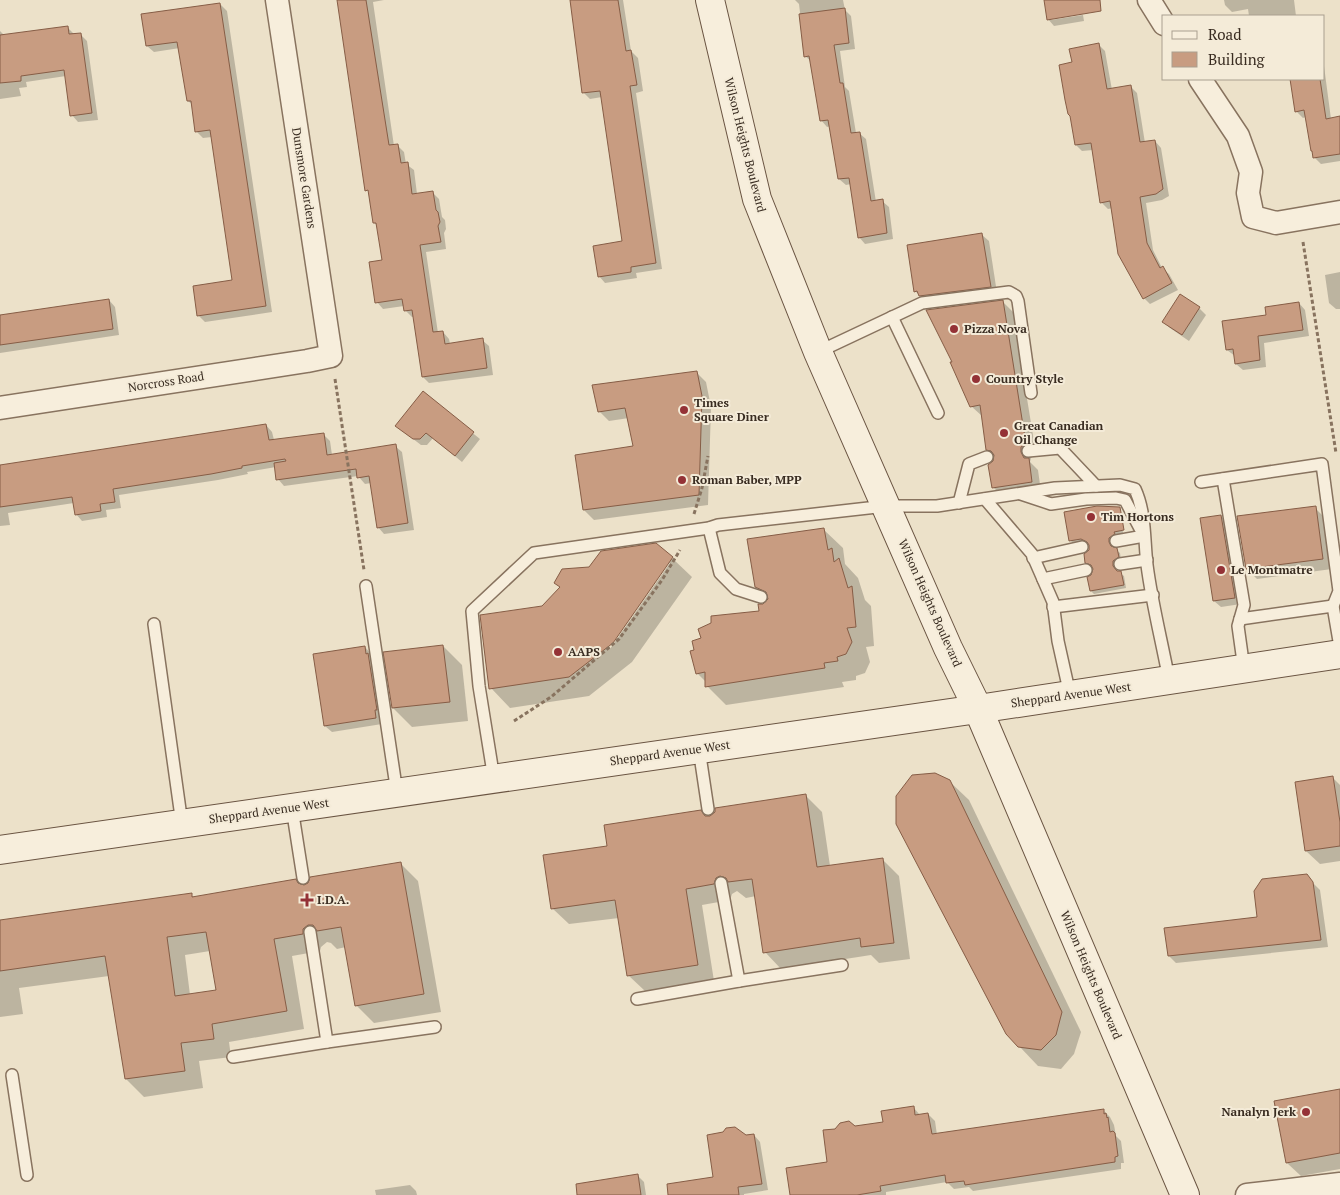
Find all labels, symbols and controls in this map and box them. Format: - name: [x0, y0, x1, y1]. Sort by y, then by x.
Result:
- legend: [1162, 15, 1325, 80]
- text: Road: [1208, 24, 1241, 44]
- text: Building: [1208, 49, 1266, 69]
- street label: Wilson Heights Boulevard: [721, 76, 770, 214]
- street label: Dunsmore Gardens: [289, 126, 320, 230]
- place label: Pizza Nova: [964, 321, 1027, 336]
- marker: Pizza Nova: [948, 323, 960, 335]
- street label: Norcross Road: [127, 368, 205, 395]
- place label: Country Style: [986, 371, 1064, 386]
- marker: Country Style: [970, 373, 982, 385]
- place label: Times Square Diner: [694, 395, 770, 424]
- marker: Times Square Diner: [678, 404, 690, 416]
- place label: Great Canadian Oil Change: [1014, 418, 1104, 447]
- marker: Great Canadian Oil Change: [998, 427, 1010, 439]
- place label: Roman Baber, MPP: [692, 472, 802, 487]
- marker: Roman Baber, MPP: [676, 474, 688, 486]
- place label: Tim Hortons: [1101, 509, 1174, 524]
- marker: Tim Hortons: [1085, 511, 1097, 523]
- street label: Wilson Heights Boulevard: [895, 537, 966, 669]
- place label: Le Montmatre: [1231, 562, 1313, 577]
- marker: Le Montmatre: [1215, 564, 1227, 576]
- place label: AAPS: [568, 644, 600, 659]
- marker: AAPS: [552, 646, 564, 658]
- street label: Sheppard Avenue West: [1010, 679, 1133, 710]
- street label: Sheppard Avenue West: [609, 737, 732, 768]
- street label: Sheppard Avenue West: [208, 795, 331, 826]
- place label: I.D.A.: [317, 892, 349, 907]
- marker: I.D.A.: [301, 894, 313, 906]
- street label: Wilson Heights Boulevard: [1058, 908, 1126, 1042]
- place label: Nanalyn Jerk: [1222, 1104, 1296, 1119]
- marker: Nanalyn Jerk: [1300, 1106, 1312, 1118]

